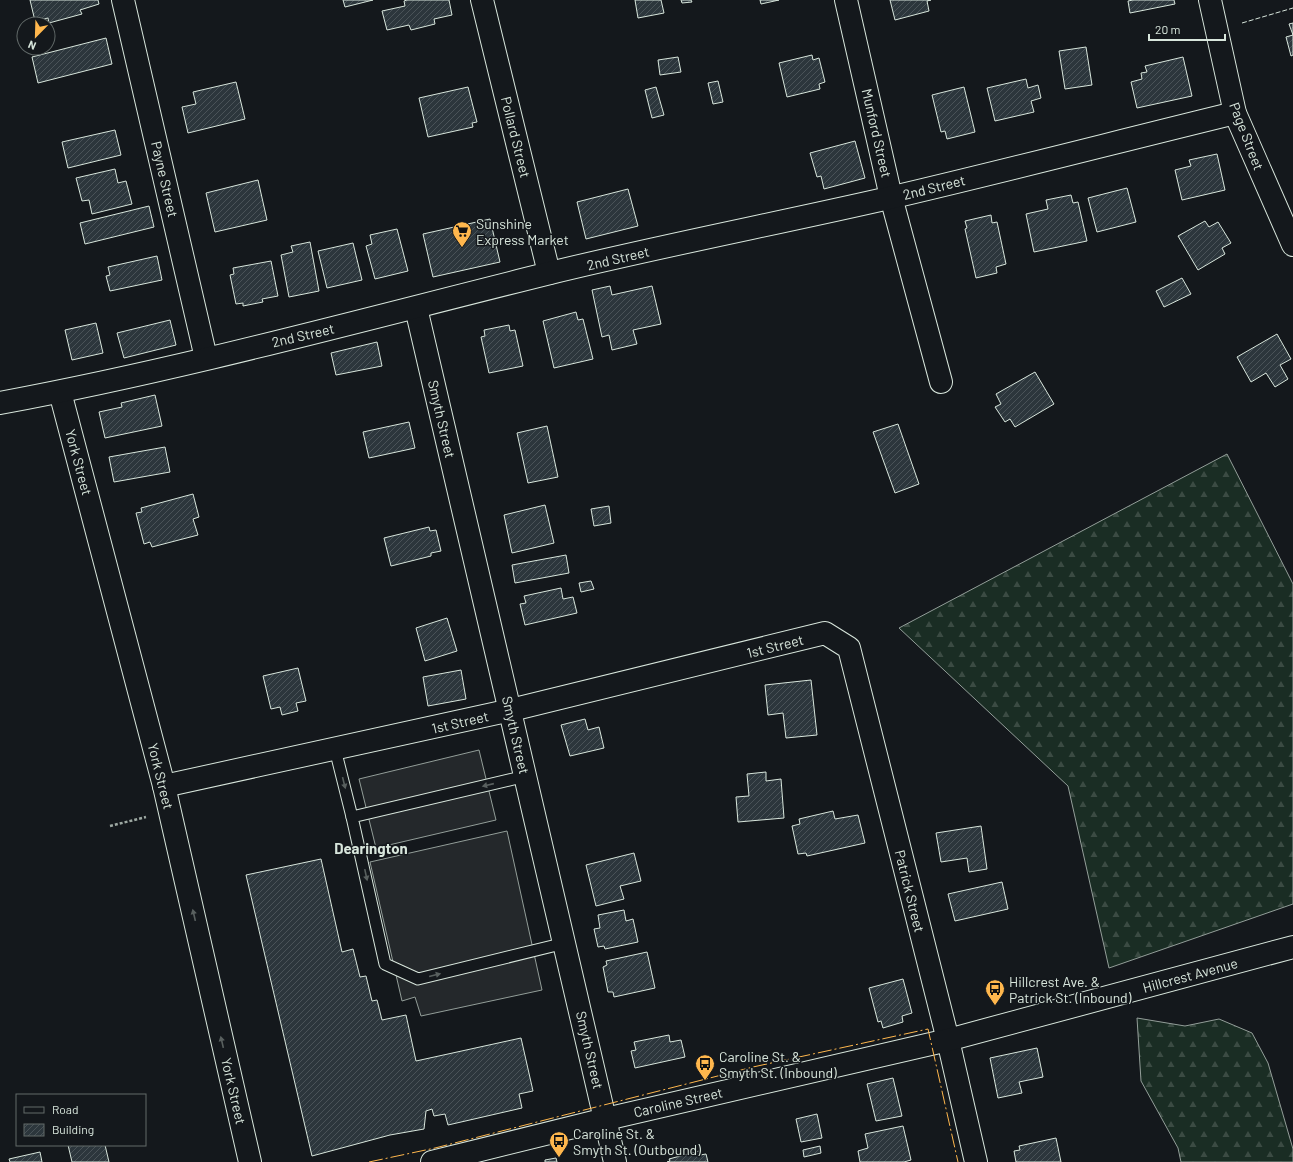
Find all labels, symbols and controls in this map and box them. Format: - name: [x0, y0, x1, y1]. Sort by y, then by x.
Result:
- north arrow: [16, 16, 56, 56]
- scale bar: [1149, 16, 1225, 42]
- text: 20 m: [1155, 22, 1181, 36]
- text: N: [26, 38, 38, 53]
- street label: Munford Street: [859, 87, 895, 179]
- street label: Pollard Street: [498, 95, 534, 179]
- street label: Page Street: [1226, 100, 1268, 172]
- street label: Payne Street: [148, 139, 182, 219]
- street label: 2nd Street: [901, 171, 967, 203]
- place label: Sunshine Express Market: [476, 215, 569, 248]
- supermarket icon: Sunshine Express Market: [451, 220, 473, 248]
- street label: 2nd Street: [585, 243, 651, 273]
- street label: 2nd Street: [270, 320, 336, 350]
- street label: Smyth Street: [425, 378, 459, 460]
- street label: York Street: [62, 427, 96, 497]
- street label: 1st Street: [745, 631, 805, 661]
- street label: Smyth Street: [499, 694, 533, 776]
- street label: 1st Street: [430, 707, 490, 737]
- street label: York Street: [145, 741, 177, 811]
- one-way arrow: [341, 777, 347, 789]
- one-way arrow: [482, 782, 494, 788]
- district label: Dearington: [334, 839, 408, 857]
- street label: Patrick Street: [892, 848, 928, 934]
- one-way arrow: [364, 869, 370, 882]
- one-way arrow: [190, 909, 196, 922]
- street label: Hillcrest Avenue: [1141, 954, 1239, 996]
- one-way arrow: [429, 972, 441, 978]
- place label: Hillcrest Ave. & Patrick St. (Inbound): [1009, 973, 1132, 1006]
- bus stop icon: Hillcrest Ave. & Patrick St. (Inbound): [984, 978, 1006, 1006]
- street label: Smyth Street: [573, 1009, 607, 1091]
- one-way arrow: [219, 1036, 225, 1048]
- place label: Caroline St. & Smyth St. (Inbound): [719, 1048, 837, 1081]
- bus stop icon: Caroline St. & Smyth St. (Inbound): [694, 1053, 716, 1081]
- street label: York Street: [218, 1056, 250, 1126]
- street label: Caroline Street: [632, 1083, 724, 1121]
- legend: [16, 1094, 146, 1146]
- text: Road: [52, 1102, 79, 1116]
- text: Building: [52, 1122, 94, 1136]
- place label: Caroline St. & Smyth St. (Outbound): [573, 1125, 701, 1158]
- bus stop icon: Caroline St. & Smyth St. (Outbound): [548, 1130, 570, 1158]

